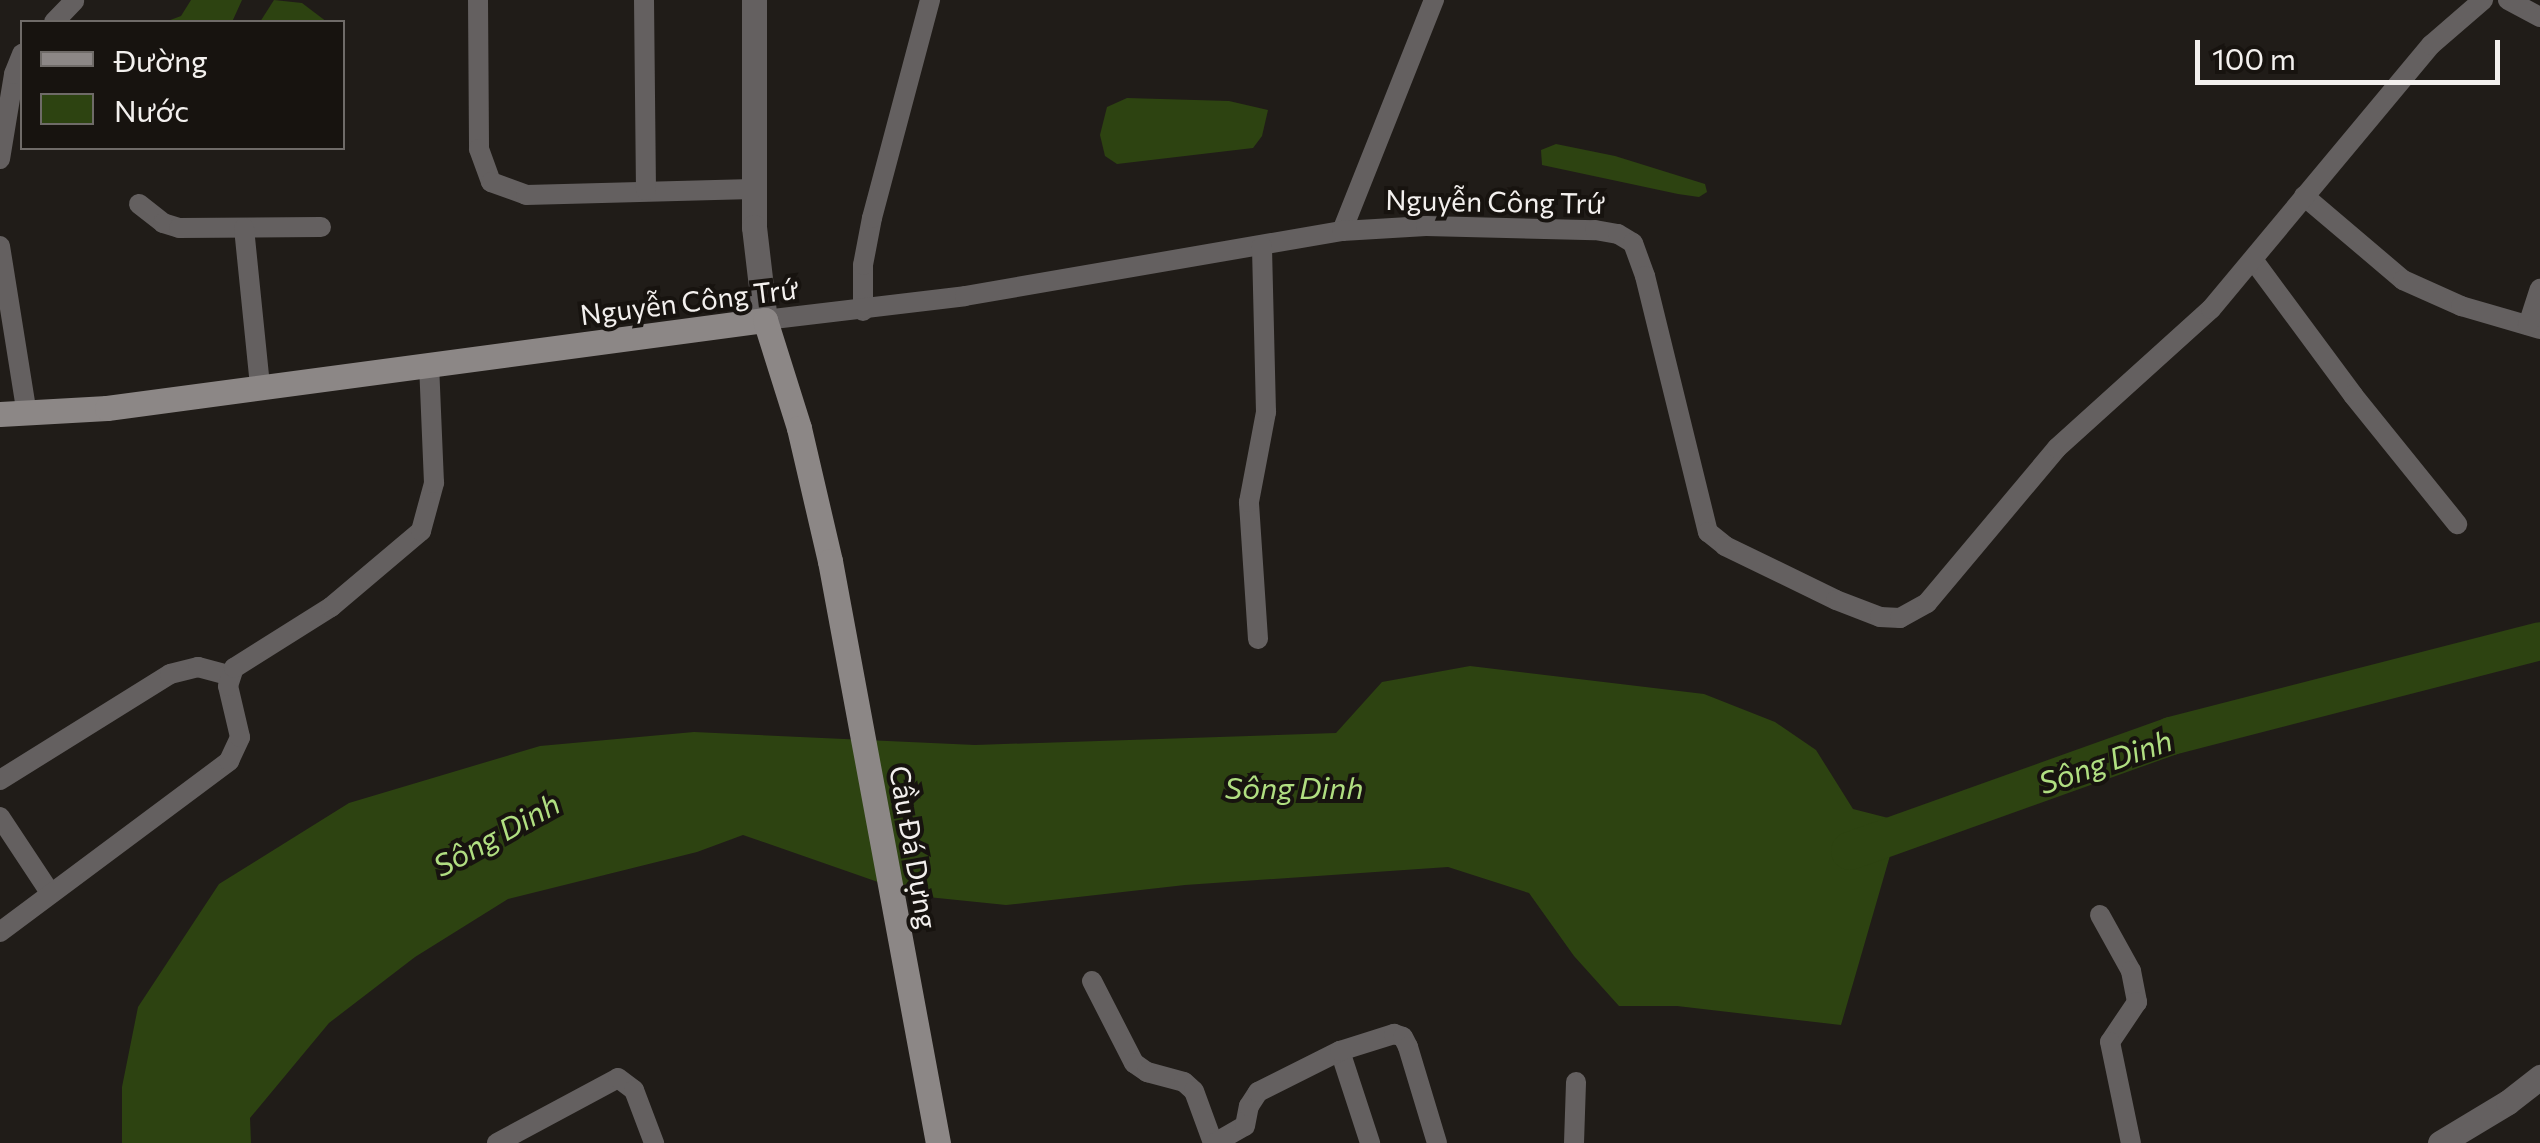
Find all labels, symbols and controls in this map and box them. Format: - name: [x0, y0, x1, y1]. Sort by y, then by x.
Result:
- legend: [20, 20, 345, 150]
- scale bar: [2200, 20, 2505, 82]
- text: 100 m: [2212, 39, 2296, 76]
- text: Đường: [114, 41, 208, 78]
- text: Nước: [114, 91, 189, 128]
- street label: Nguyễn Công Trứ: [1385, 182, 1605, 220]
- street label: Nguyễn Công Trứ: [578, 271, 800, 331]
- water label: Sông Dinh: [2033, 721, 2177, 801]
- street label: Cầu Đá Dựng: [883, 763, 945, 931]
- water label: Sông Dinh: [1225, 769, 1363, 805]
- water label: Sông Dinh: [427, 785, 565, 883]

